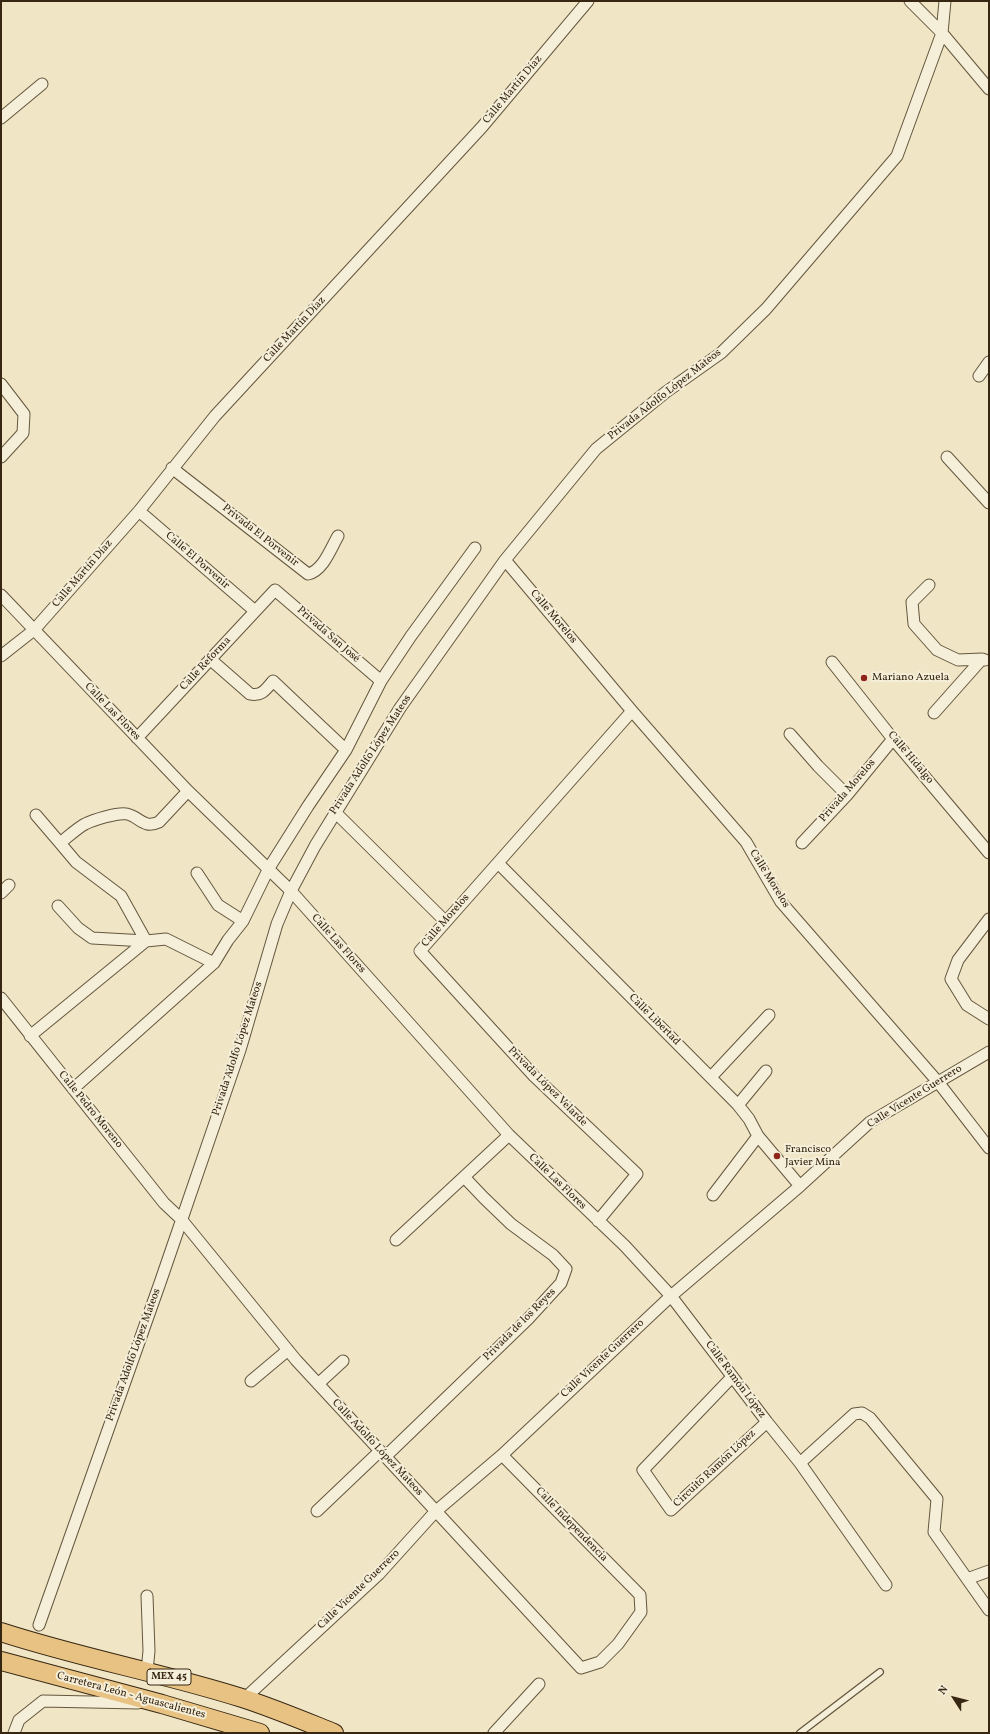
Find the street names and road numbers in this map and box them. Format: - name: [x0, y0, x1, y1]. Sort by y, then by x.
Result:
- street label: Calle Martín Díaz: [481, 53, 545, 127]
- street label: Calle Martín Díaz: [261, 294, 329, 366]
- street label: Privada Adolfo López Mateos: [606, 347, 724, 443]
- street label: Privada El Porvenir: [219, 502, 301, 570]
- street label: Calle El Porvenir: [162, 530, 232, 592]
- street label: Calle Martín Díaz: [50, 538, 116, 610]
- street label: Calle Morelos: [527, 587, 579, 647]
- street label: Privada San José: [294, 604, 362, 666]
- street label: Calle Reforma: [178, 634, 234, 694]
- street label: Calle Las Flores: [81, 680, 143, 744]
- street label: Privada Adolfo López Mateos: [327, 693, 415, 817]
- street label: Calle Hidalgo: [884, 729, 936, 787]
- street label: Privada Morelos: [817, 757, 879, 825]
- street label: Calle Morelos: [746, 847, 792, 911]
- street label: Calle Morelos: [419, 892, 473, 950]
- street label: Calle Las Flores: [308, 912, 368, 976]
- street label: Privada Adolfo López Mateos: [210, 980, 266, 1118]
- street label: Calle Libertad: [625, 991, 683, 1049]
- street label: Privada López Velarde: [504, 1044, 590, 1130]
- street label: Calle Vicente Guerrero: [865, 1062, 965, 1132]
- street label: Calle Pedro Moreno: [55, 1069, 125, 1151]
- street label: Calle Las Flores: [525, 1151, 589, 1213]
- street label: Privada de los Reyes: [481, 1286, 559, 1364]
- street label: Privada Adolfo López Mateos: [104, 1287, 164, 1423]
- street label: Calle Vicente Guerrero: [559, 1317, 647, 1401]
- street label: Calle Ramón López: [702, 1339, 768, 1421]
- street label: Calle Adolfo López Mateos: [329, 1397, 425, 1499]
- street label: Circuito Ramón López: [671, 1427, 759, 1511]
- street label: Calle Independencia: [532, 1485, 610, 1565]
- street label: Calle Vicente Guerrero: [315, 1547, 403, 1633]
- road number: MEX 45: [147, 1669, 191, 1685]
- street label: Carretera León - Aguascalientes: [55, 1670, 207, 1722]

